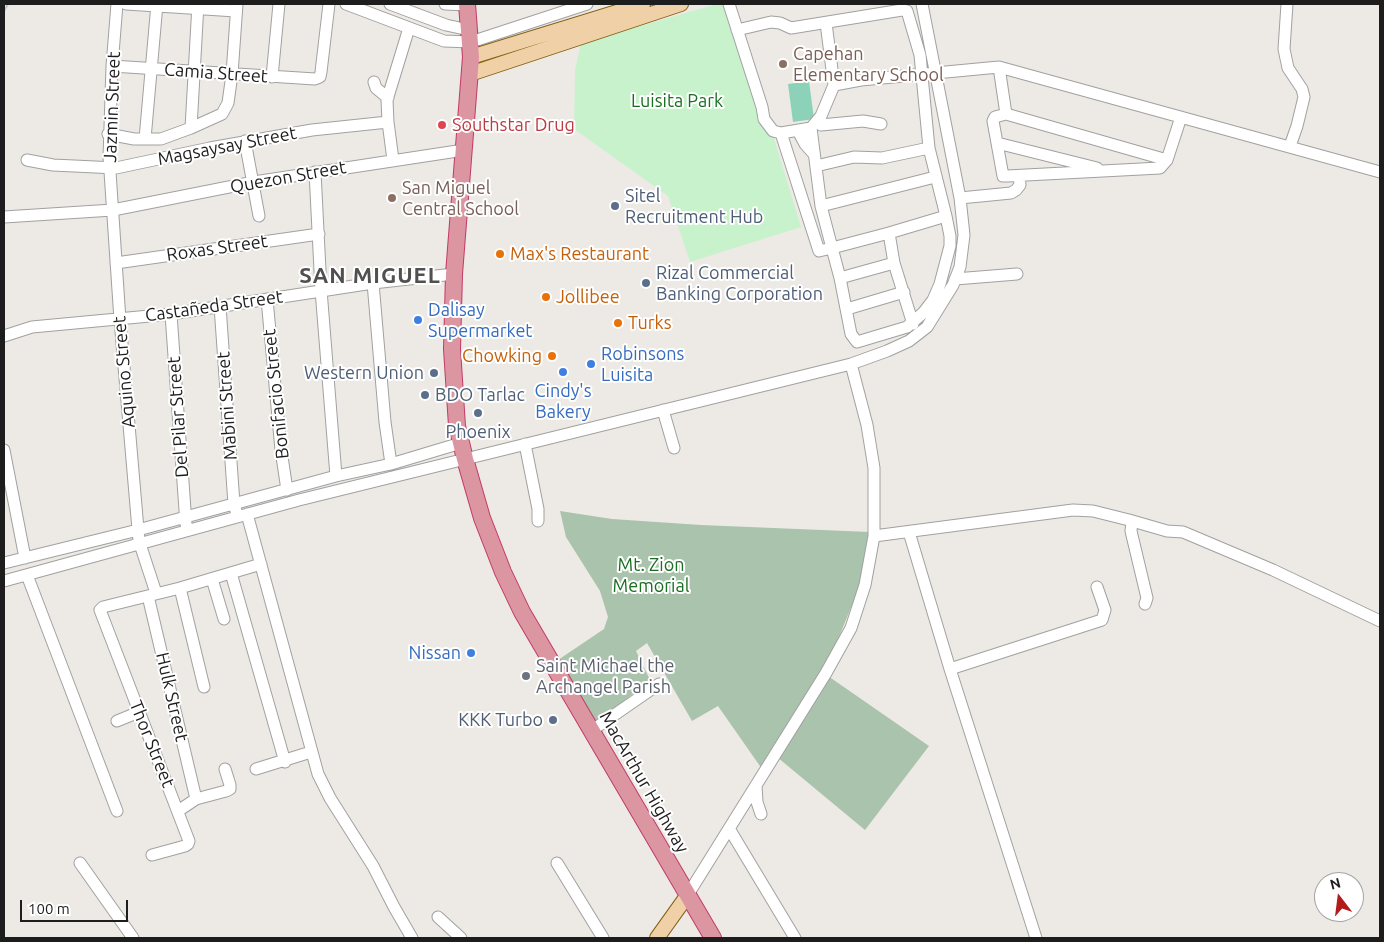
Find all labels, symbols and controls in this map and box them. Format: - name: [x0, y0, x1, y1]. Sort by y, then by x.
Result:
- place label: Capehan Elementary School: [793, 43, 944, 86]
- street label: Jazmin Street: [99, 51, 125, 163]
- marker: Capehan Elementary School: [777, 58, 789, 70]
- street label: Camia Street: [163, 59, 269, 87]
- park label: Luisita Park: [631, 90, 723, 112]
- place label: Southstar Drug: [452, 114, 575, 136]
- marker: Southstar Drug: [436, 119, 448, 131]
- street label: Magsaysay Street: [156, 122, 298, 170]
- street label: Quezon Street: [228, 156, 348, 198]
- place label: San Miguel Central School: [402, 177, 519, 220]
- place label: Sitel Recruitment Hub: [625, 185, 763, 228]
- marker: San Miguel Central School: [386, 192, 398, 204]
- marker: Sitel Recruitment Hub: [609, 200, 621, 212]
- street label: Roxas Street: [165, 230, 269, 266]
- place label: Max's Restaurant: [510, 243, 649, 265]
- marker: Max's Restaurant: [494, 248, 506, 260]
- place label: Rizal Commercial Banking Corporation: [656, 262, 823, 304]
- district label: SAN MIGUEL: [298, 263, 442, 289]
- marker: Rizal Commercial Banking Corporation: [640, 277, 652, 289]
- street label: Castañeda Street: [144, 286, 284, 326]
- place label: Jollibee: [556, 286, 620, 308]
- marker: Jollibee: [540, 291, 552, 303]
- place label: Dalisay Supermarket: [428, 299, 532, 342]
- place label: Turks: [628, 312, 672, 334]
- marker: Dalisay Supermarket: [412, 314, 424, 326]
- street label: Aquino Street: [108, 315, 140, 429]
- marker: Turks: [612, 317, 624, 329]
- street label: Bonifacio Street: [258, 328, 294, 460]
- place label: Robinsons Luisita: [601, 343, 684, 386]
- place label: Chowking: [462, 345, 542, 367]
- marker: Chowking: [546, 350, 558, 362]
- street label: Mabini Street: [212, 351, 242, 461]
- street label: Del Pilar Street: [163, 355, 193, 479]
- marker: Robinsons Luisita: [585, 358, 597, 370]
- place label: Western Union: [304, 362, 424, 384]
- marker: Cindy's Bakery: [557, 366, 569, 378]
- marker: Western Union: [428, 367, 440, 379]
- place label: Cindy's Bakery: [534, 380, 592, 422]
- place label: BDO Tarlac: [435, 384, 525, 406]
- marker: BDO Tarlac: [419, 389, 431, 401]
- marker: Phoenix: [472, 407, 484, 419]
- place label: Phoenix: [445, 421, 511, 443]
- park label: Mt. Zion Memorial: [613, 554, 689, 596]
- place label: Nissan: [409, 642, 461, 664]
- marker: Nissan: [465, 647, 477, 659]
- street label: Hulk Street: [151, 650, 193, 744]
- place label: Saint Michael the Archangel Parish: [536, 655, 675, 698]
- marker: Saint Michael the Archangel Parish: [520, 670, 532, 682]
- street label: Thor Street: [125, 697, 179, 791]
- street label: MacArthur Highway: [595, 707, 693, 857]
- place label: KKK Turbo: [458, 709, 543, 731]
- marker: KKK Turbo: [547, 714, 559, 726]
- north arrow: [1314, 872, 1364, 922]
- text: N: [1328, 874, 1342, 893]
- scale bar: [22, 890, 130, 922]
- text: 100 m: [28, 900, 70, 917]

